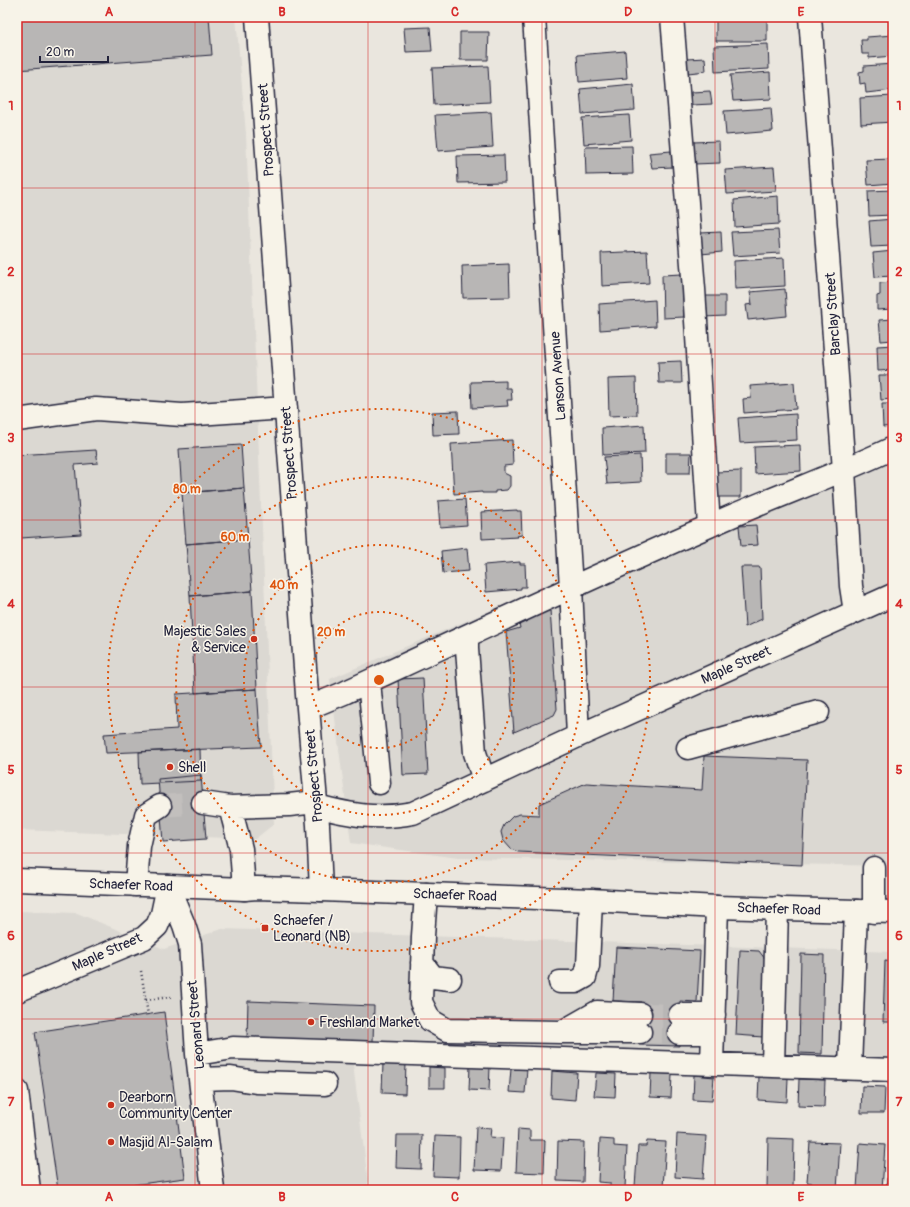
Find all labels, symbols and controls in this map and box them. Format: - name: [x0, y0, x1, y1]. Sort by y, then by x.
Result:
- text: A: [105, 4, 114, 20]
- text: B: [278, 4, 286, 20]
- text: C: [451, 4, 459, 20]
- text: D: [624, 4, 632, 20]
- text: E: [798, 4, 805, 20]
- scale bar: [40, 38, 108, 64]
- text: 20 m: [46, 45, 75, 60]
- street label: Prospect Street: [254, 83, 278, 177]
- text: 1: [8, 98, 14, 114]
- text: 1: [896, 98, 902, 114]
- text: 2: [7, 264, 15, 280]
- text: 2: [895, 264, 903, 280]
- street label: Barclay Street: [822, 271, 844, 356]
- street label: Lanson Avenue: [546, 331, 570, 421]
- street label: Prospect Street: [277, 406, 301, 500]
- text: 3: [7, 430, 15, 446]
- text: 3: [895, 430, 903, 446]
- text: 80 m: [173, 482, 201, 497]
- text: 60 m: [221, 530, 250, 545]
- text: 40 m: [269, 578, 299, 593]
- text: 4: [7, 596, 15, 612]
- text: 4: [895, 596, 903, 612]
- place label: Majestic Sales & Service: [164, 623, 247, 656]
- text: 20 m: [317, 625, 345, 640]
- marker: Majestic Sales & Service: [249, 634, 259, 644]
- street label: Maple Street: [699, 642, 774, 688]
- centre of rings: [372, 673, 386, 687]
- street label: Prospect Street: [301, 728, 327, 823]
- place label: Shell: [178, 759, 206, 776]
- text: 5: [7, 762, 15, 778]
- marker: Shell: [165, 762, 175, 772]
- text: 5: [895, 762, 903, 778]
- street label: Schaefer Road: [89, 875, 173, 895]
- street label: Schaefer Road: [413, 885, 497, 905]
- street label: Schaefer Road: [737, 899, 821, 919]
- place label: Schaefer / Leonard (NB): [273, 912, 351, 945]
- marker: Schaefer / Leonard (NB): [260, 923, 270, 933]
- text: 6: [7, 928, 15, 944]
- text: 6: [895, 928, 903, 944]
- street label: Maple Street: [70, 929, 145, 975]
- street label: Leonard Street: [184, 979, 208, 1070]
- place label: Freshland Market: [319, 1014, 419, 1031]
- marker: Freshland Market: [306, 1017, 316, 1027]
- place label: Dearborn Community Center: [119, 1089, 232, 1122]
- text: 7: [8, 1094, 15, 1110]
- text: 7: [896, 1094, 903, 1110]
- marker: Dearborn Community Center: [106, 1100, 116, 1110]
- place label: Masjid Al-Salam: [119, 1134, 213, 1151]
- marker: Masjid Al-Salam: [106, 1137, 116, 1147]
- text: A: [105, 1189, 114, 1205]
- text: B: [278, 1189, 286, 1205]
- text: C: [451, 1189, 459, 1205]
- text: D: [624, 1189, 632, 1205]
- text: E: [798, 1189, 805, 1205]

